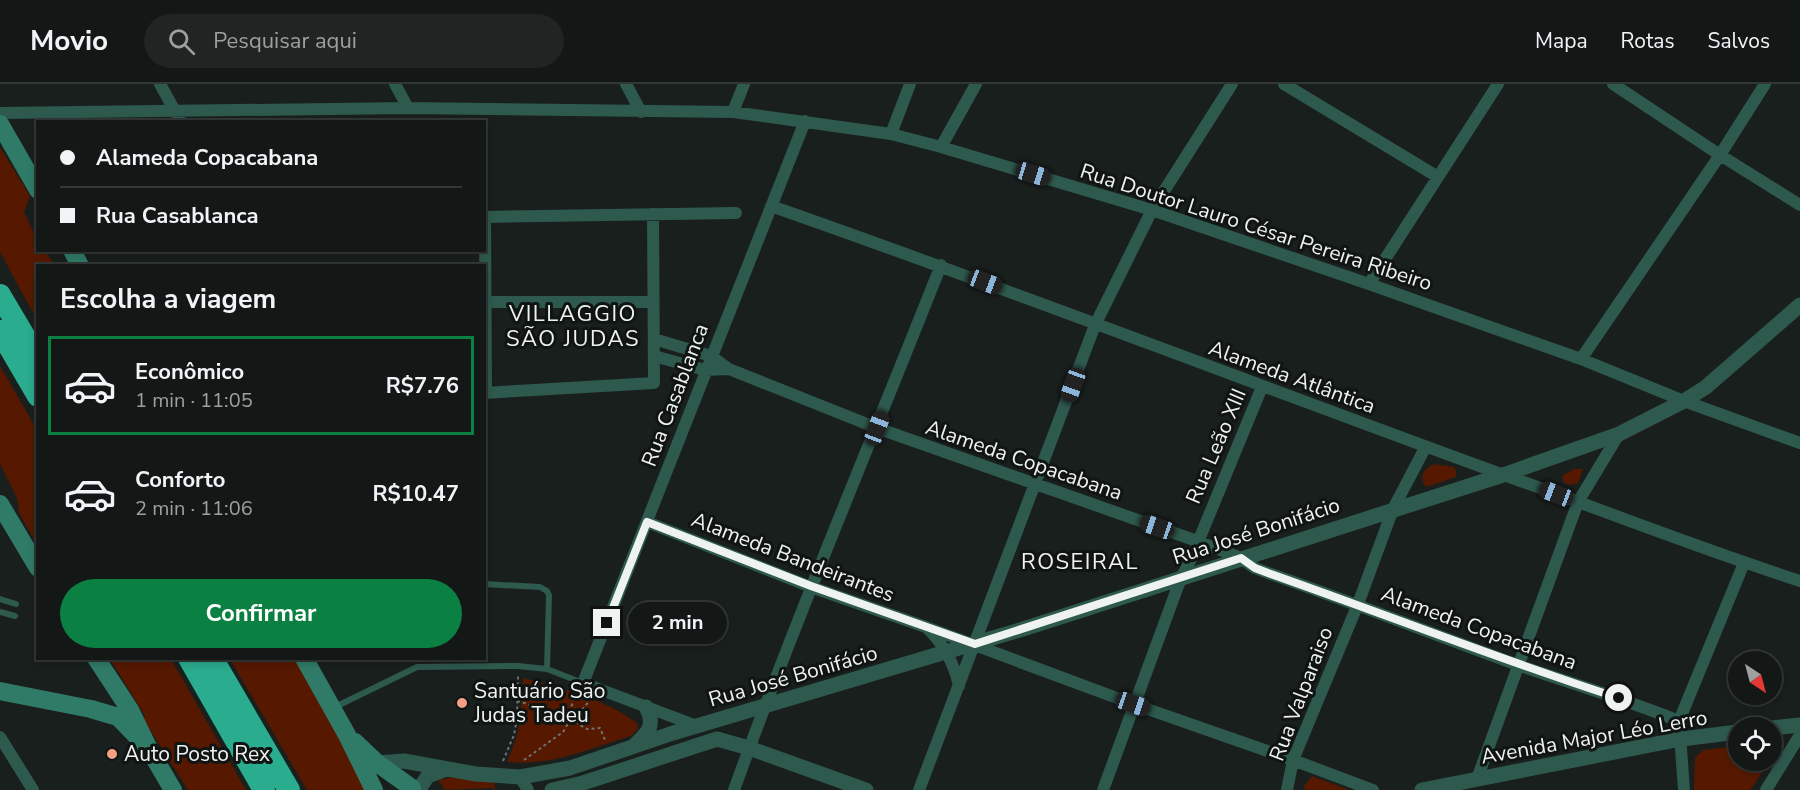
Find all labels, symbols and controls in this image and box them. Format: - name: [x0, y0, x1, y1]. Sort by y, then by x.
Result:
- search box: [144, 14, 564, 68]
- text: Movio: [30, 22, 108, 60]
- icon: search: [165, 25, 198, 58]
- text: Pesquisar aqui: [213, 26, 357, 56]
- text: Mapa: [1535, 27, 1588, 55]
- text: Rotas: [1621, 27, 1675, 55]
- text: Salvos: [1708, 27, 1770, 55]
- text: Alameda Copacabana: [96, 143, 318, 173]
- street label: Rua Doutor Lauro César Pereira Ribeiro: [1077, 157, 1435, 297]
- car: [1013, 160, 1053, 188]
- text: Rua Casablanca: [96, 201, 259, 231]
- car: [965, 267, 1005, 297]
- text: Escolha a viagem: [60, 281, 276, 318]
- district label: VILLAGGIO SÃO JUDAS: [506, 299, 640, 354]
- street label: Rua Casablanca: [635, 320, 715, 470]
- street label: Alameda Atlântica: [1205, 334, 1379, 420]
- text: Econômico: [135, 357, 244, 387]
- icon: car: [63, 359, 117, 413]
- car: [1058, 365, 1088, 405]
- text: R$7.76: [386, 371, 459, 401]
- street label: Rua Leão XIII: [1179, 384, 1253, 508]
- text: 1 min · 11:05: [135, 387, 253, 414]
- car: [862, 408, 892, 448]
- street label: Alameda Copacabana: [922, 413, 1126, 507]
- text: Conforto: [135, 465, 225, 495]
- icon: car: [63, 467, 117, 521]
- text: R$10.47: [372, 479, 459, 509]
- car: [1536, 479, 1576, 509]
- street label: Rua José Bonifácio: [1169, 491, 1343, 571]
- text: 2 min · 11:06: [135, 495, 253, 522]
- street label: Alameda Bandeirantes: [688, 505, 898, 609]
- car: [1137, 513, 1177, 541]
- district label: ROSEIRAL: [1021, 547, 1139, 577]
- button: Confirmar: [60, 579, 462, 648]
- street label: Alameda Copacabana: [1377, 580, 1581, 676]
- callout: 2 min: [628, 602, 727, 644]
- route end: [593, 609, 620, 636]
- text: 2 min: [652, 609, 703, 636]
- street label: Rua Valparaiso: [1263, 623, 1339, 765]
- street label: Rua José Bonifácio: [705, 638, 881, 714]
- north arrow: [1728, 651, 1782, 705]
- map controls: [1728, 651, 1782, 771]
- place label: Santuário São Judas Tadeu: [473, 677, 605, 729]
- route start: [1605, 684, 1632, 711]
- car: [1113, 690, 1153, 718]
- marker: Santuário São Judas Tadeu: [455, 696, 469, 710]
- street label: Avenida Major Léo Lerro: [1479, 703, 1709, 771]
- button: locate: [1728, 717, 1782, 771]
- place label: Auto Posto Rex: [124, 740, 270, 768]
- marker: Auto Posto Rex: [105, 747, 119, 761]

